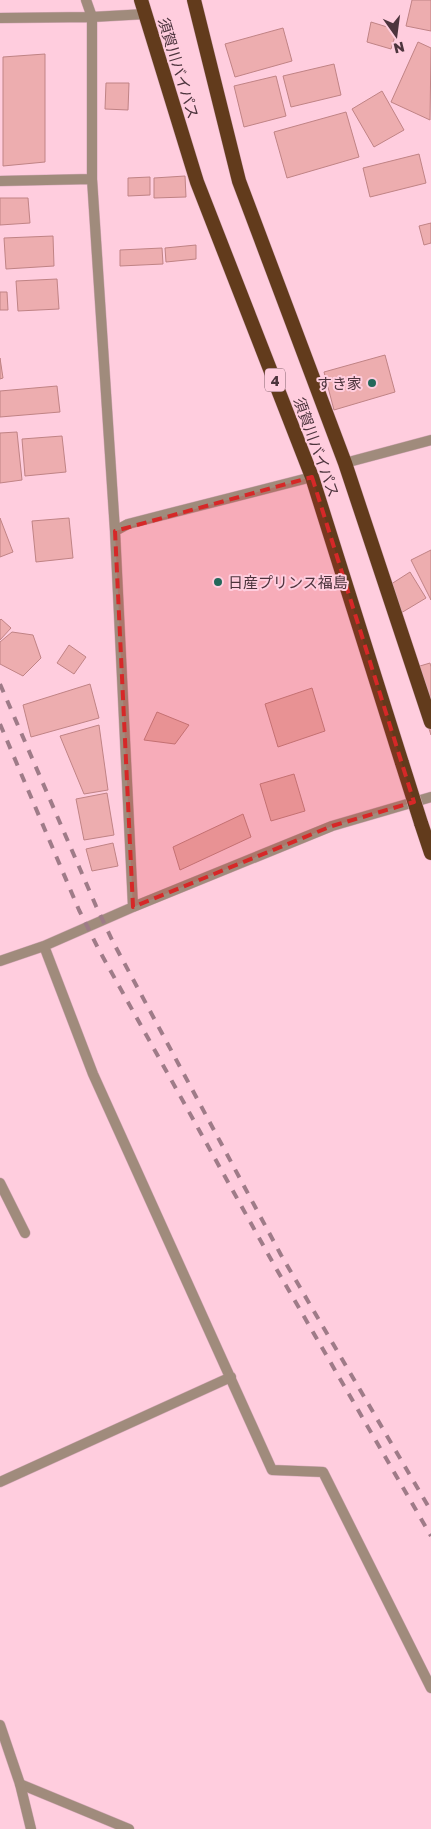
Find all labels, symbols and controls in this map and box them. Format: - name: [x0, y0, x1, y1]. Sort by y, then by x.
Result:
- north arrow: [371, 10, 421, 60]
- street label: 須賀川バイパス: [155, 15, 203, 121]
- text: N: [392, 39, 406, 58]
- road number: 4: [265, 368, 285, 392]
- place label: すき家: [317, 374, 362, 392]
- marker: すき家: [366, 377, 378, 389]
- street label: 須賀川バイパス: [291, 395, 343, 499]
- place label: 日産プリンス福島: [228, 573, 348, 591]
- marker: 日産プリンス福島: [212, 576, 224, 588]

